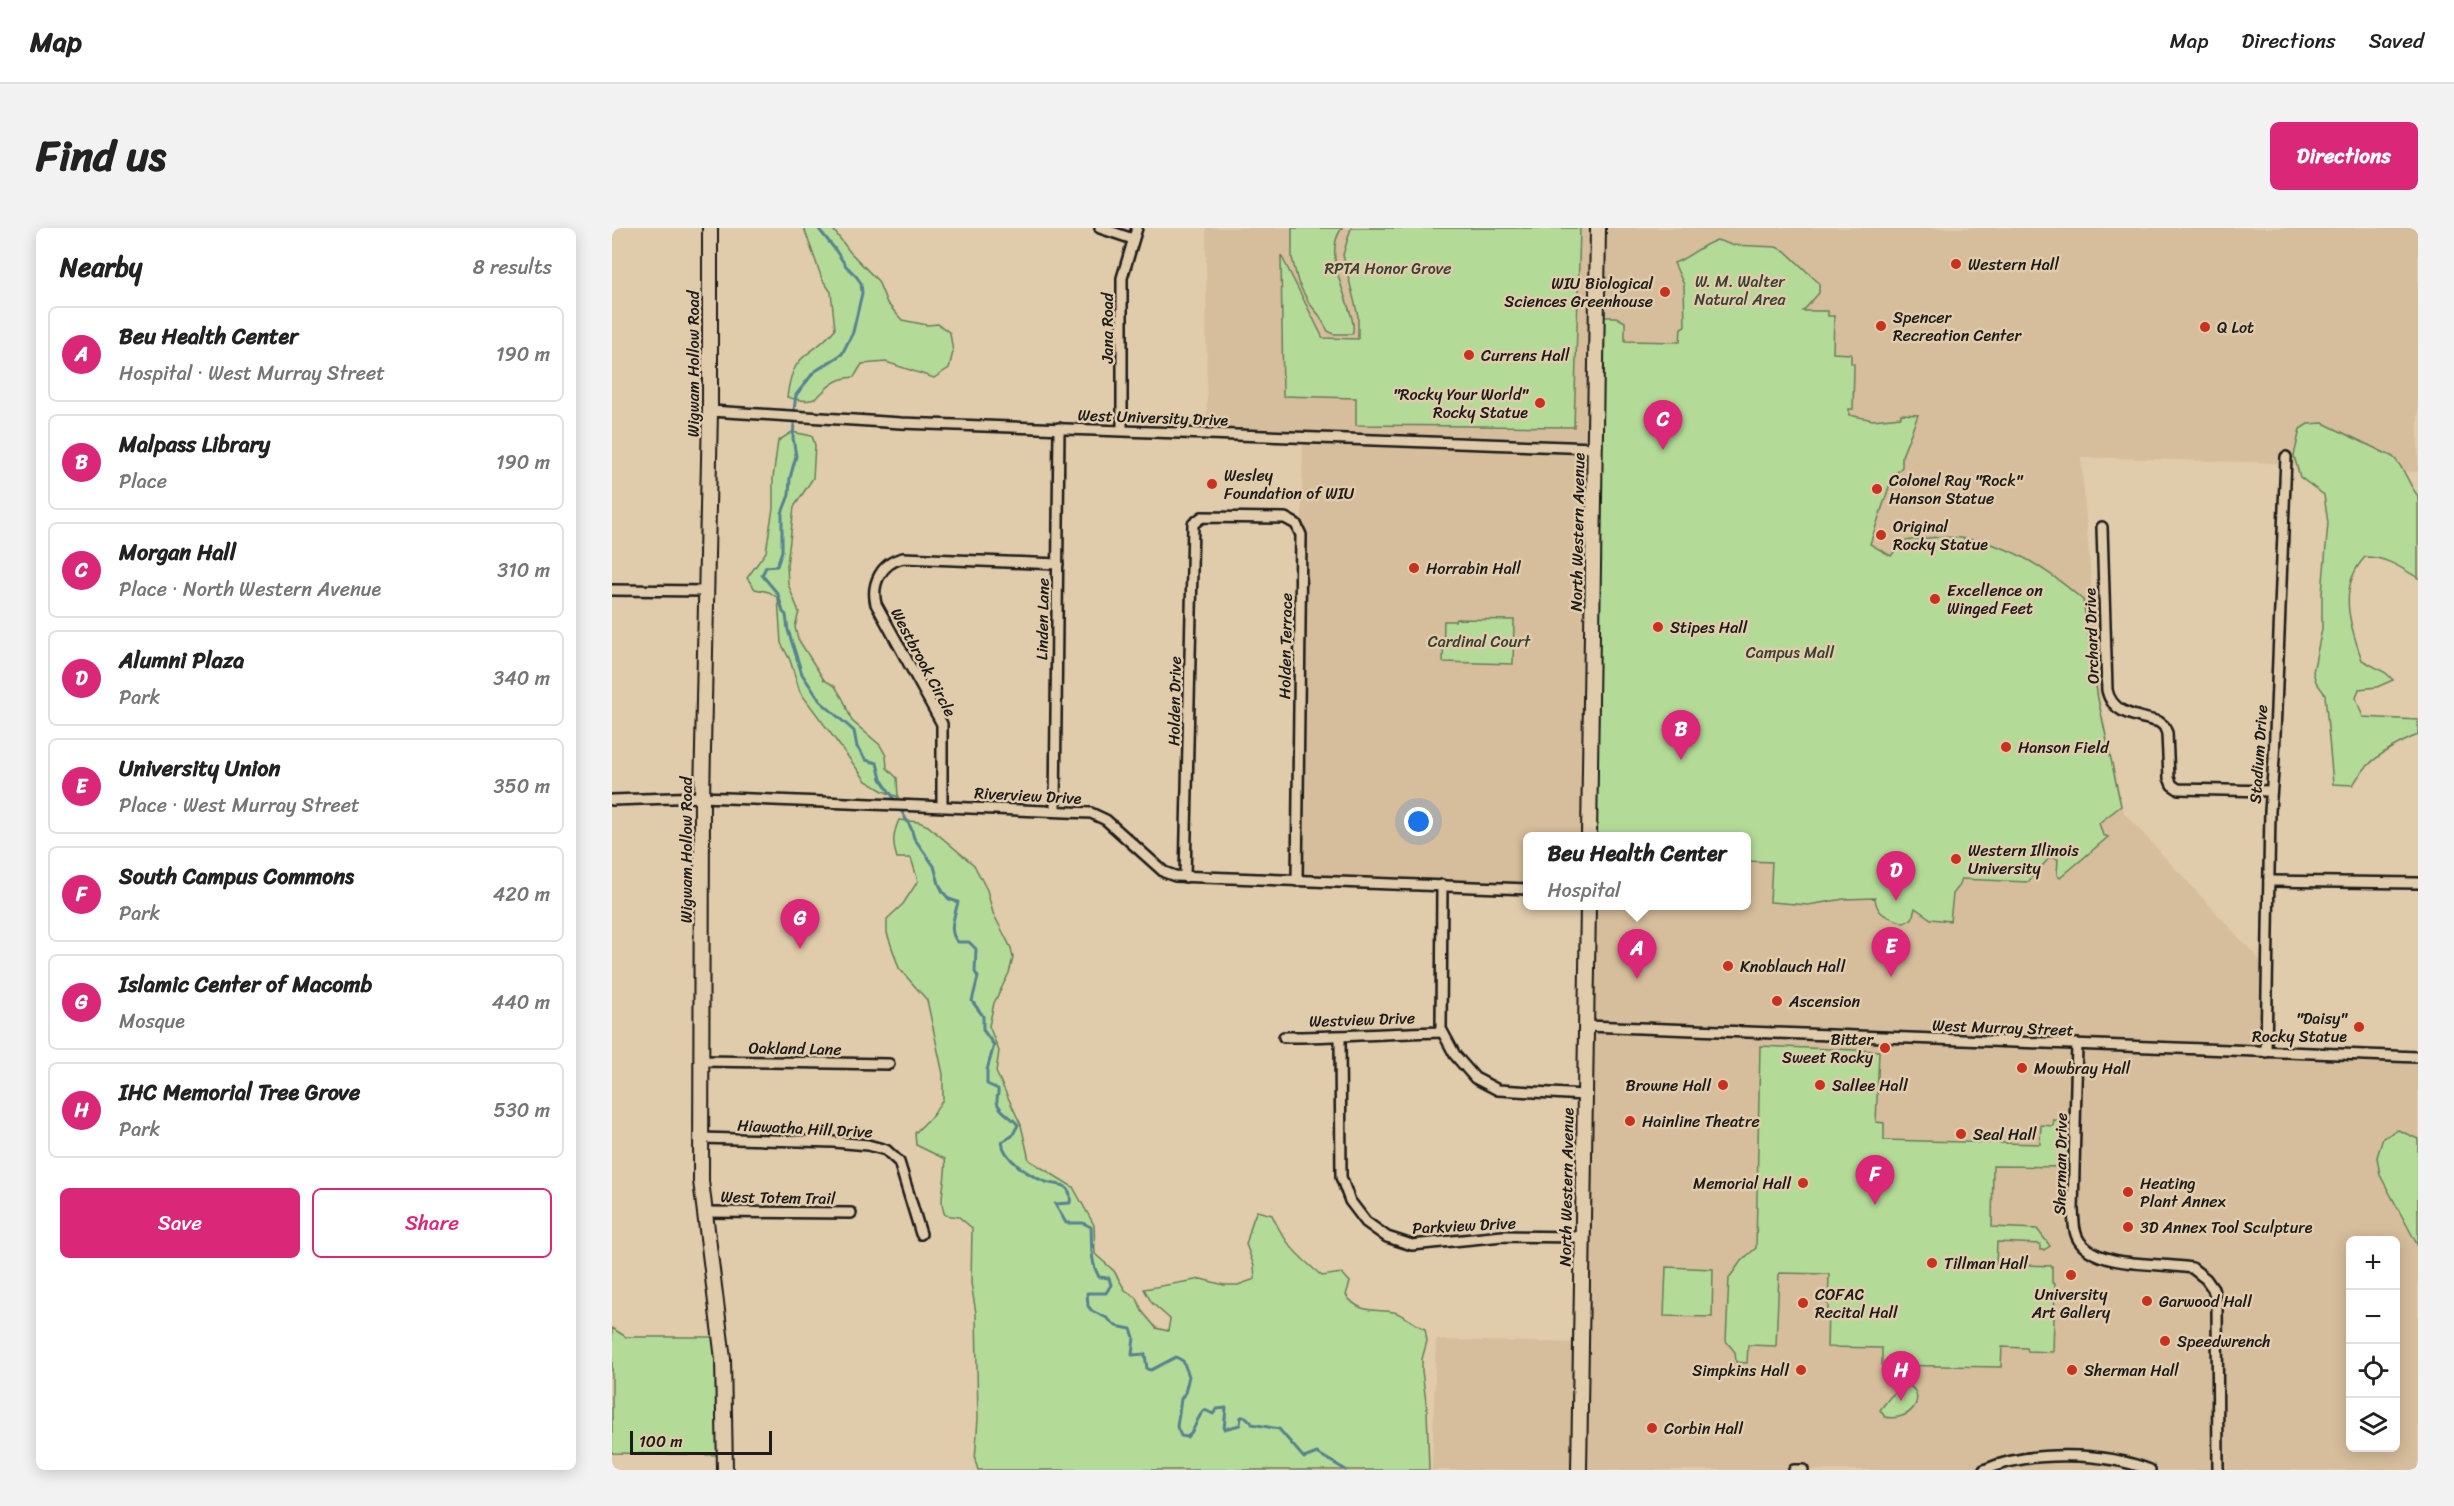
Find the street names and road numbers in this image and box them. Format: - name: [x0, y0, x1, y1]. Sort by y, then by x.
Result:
- street label: Wigwam Hollow Road: [679, 289, 708, 437]
- street label: Jana Road: [1093, 291, 1122, 364]
- street label: West University Drive: [1077, 400, 1229, 435]
- street label: North Western Avenue: [1562, 452, 1593, 612]
- street label: Linden Lane: [1027, 578, 1058, 660]
- street label: Orchard Drive: [2075, 587, 2108, 685]
- street label: Holden Terrace: [1270, 593, 1301, 699]
- street label: Westbrook Circle: [882, 602, 965, 722]
- street label: Holden Drive: [1159, 656, 1190, 746]
- street label: Stadium Drive: [2241, 704, 2276, 805]
- street label: Wigwam Hollow Road: [672, 775, 701, 923]
- street label: Riverview Drive: [974, 778, 1083, 813]
- street label: Westview Drive: [1309, 1003, 1415, 1036]
- street label: West Murray Street: [1932, 1011, 2074, 1044]
- street label: Oakland Lane: [748, 1033, 842, 1064]
- street label: North Western Avenue: [1551, 1107, 1582, 1267]
- street label: Hiawatha Hill Drive: [736, 1110, 873, 1147]
- street label: Sherman Drive: [2045, 1112, 2076, 1216]
- street label: West Totem Trail: [720, 1182, 836, 1213]
- street label: Parkview Drive: [1411, 1208, 1517, 1243]

